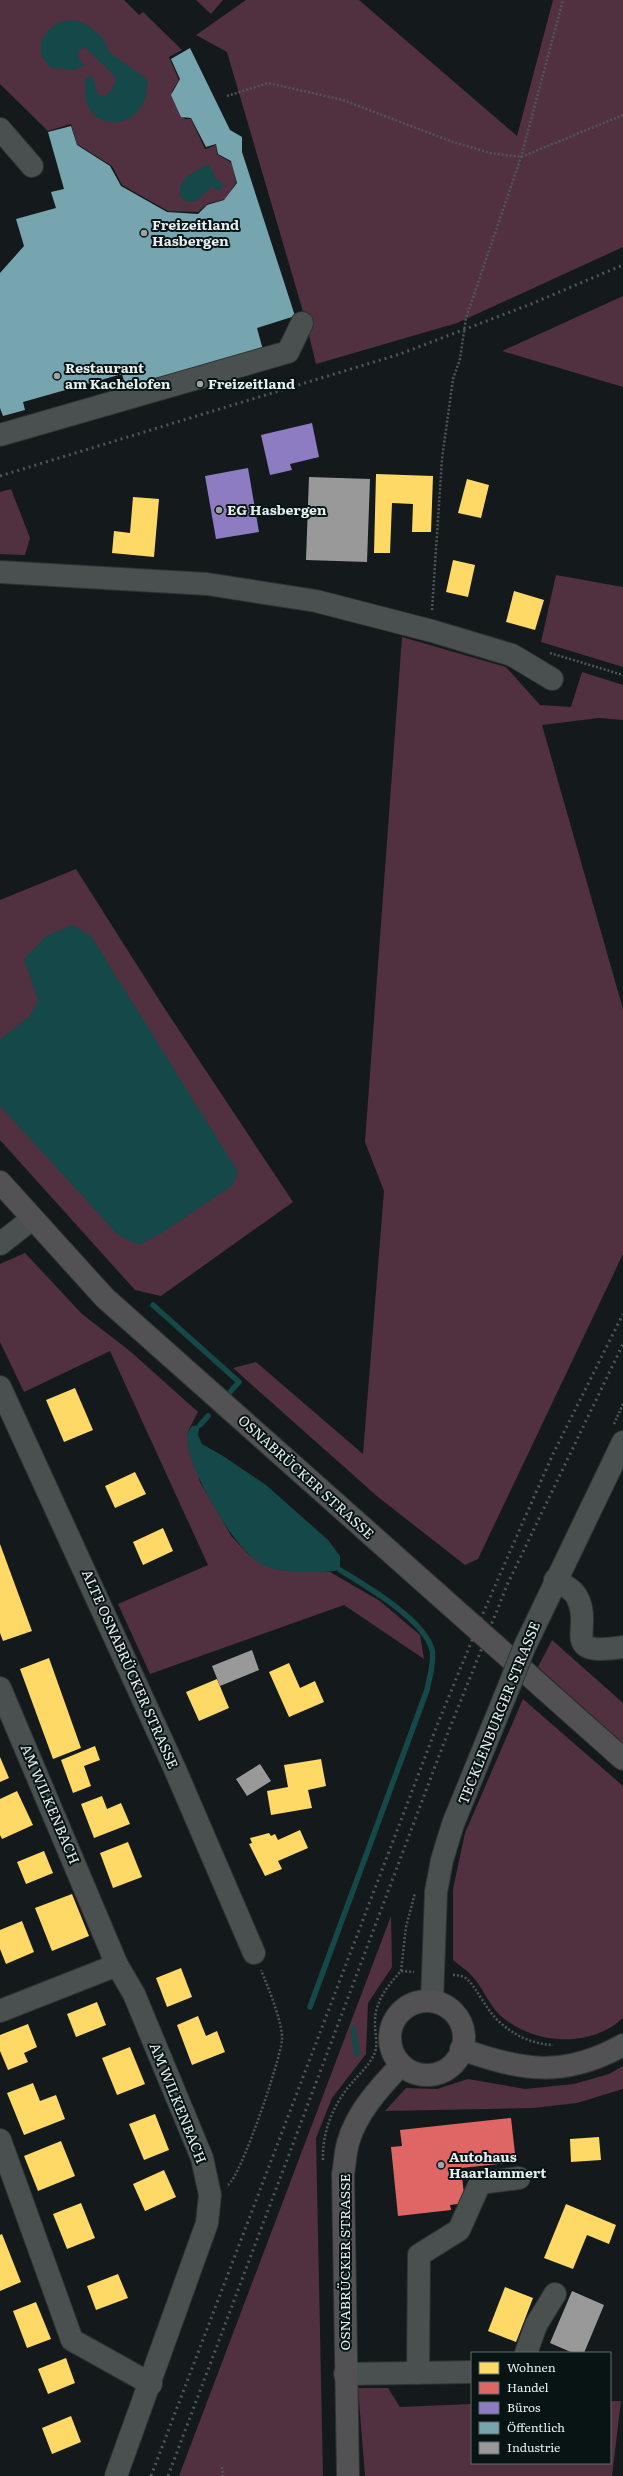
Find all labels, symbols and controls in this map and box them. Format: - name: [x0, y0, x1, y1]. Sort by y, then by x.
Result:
- place label: Freizeitland Hasbergen: [152, 214, 239, 250]
- marker: Freizeitland Hasbergen: [139, 228, 149, 238]
- place label: Restaurant am Kachelofen: [65, 357, 171, 393]
- marker: Restaurant am Kachelofen: [52, 371, 62, 381]
- place label: Freizeitland: [208, 373, 295, 393]
- marker: Freizeitland: [195, 379, 205, 389]
- place label: EG Hasbergen: [227, 499, 327, 519]
- marker: EG Hasbergen: [214, 505, 224, 515]
- street label: OSNABRÜCKER STRASSE: [234, 1410, 379, 1543]
- street label: ALTE OSNABRÜCKER STRASSE: [78, 1566, 184, 1772]
- street label: TECKLENBURGER STRASSE: [452, 1618, 544, 1807]
- street label: AM WILKENBACH: [17, 1740, 85, 1867]
- street label: AM WILKENBACH: [146, 2039, 212, 2166]
- place label: Autohaus Haarlammert: [449, 2146, 547, 2182]
- marker: Autohaus Haarlammert: [436, 2160, 446, 2170]
- street label: OSNABRÜCKER STRASSE: [334, 2173, 354, 2350]
- legend: [471, 2352, 611, 2464]
- text: Wohnen: [507, 2358, 556, 2376]
- text: Handel: [507, 2378, 549, 2396]
- text: Büros: [507, 2398, 541, 2416]
- text: Öffentlich: [507, 2418, 565, 2436]
- text: Industrie: [507, 2438, 560, 2456]

